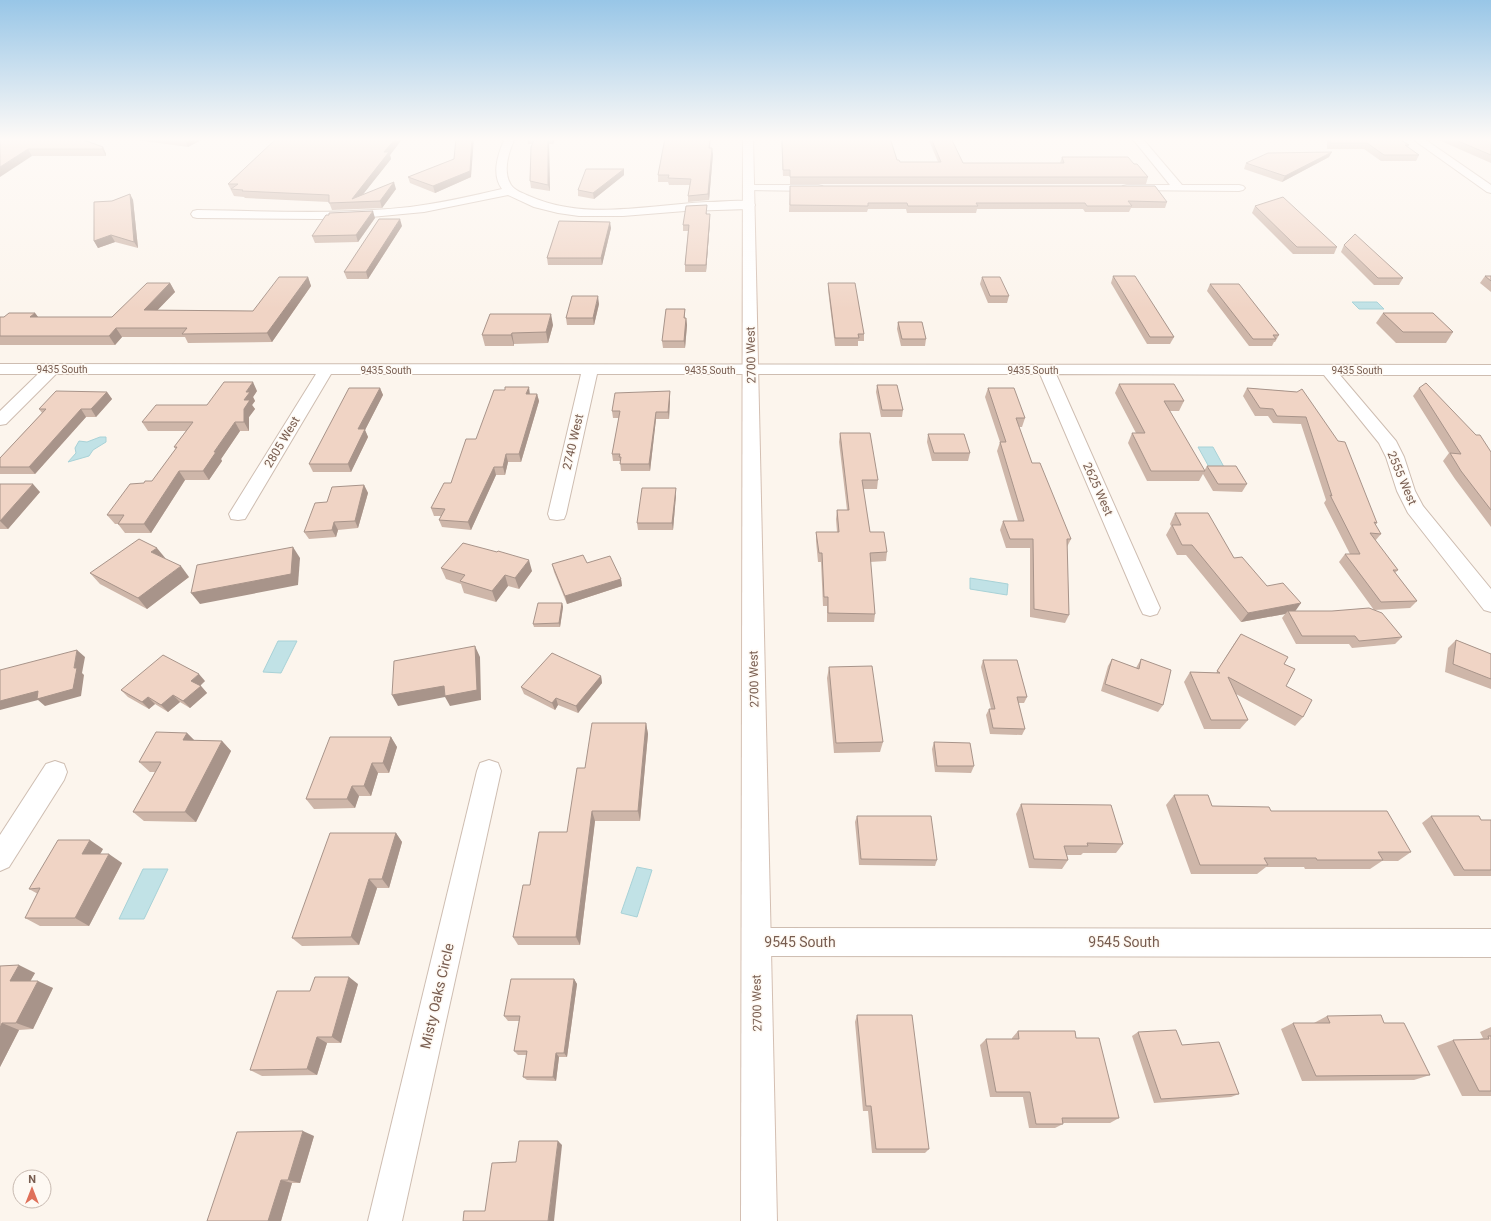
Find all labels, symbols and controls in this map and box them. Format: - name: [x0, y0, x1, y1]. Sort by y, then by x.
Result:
- street label: 2700 West: [744, 326, 758, 384]
- street label: 9435 South: [37, 364, 87, 375]
- street label: 9435 South: [361, 365, 411, 376]
- street label: 9435 South: [685, 365, 735, 376]
- street label: 9435 South: [1008, 365, 1058, 376]
- street label: 9435 South: [1332, 365, 1382, 376]
- street label: 2740 West: [560, 413, 586, 471]
- street label: 2805 West: [261, 414, 303, 470]
- street label: 2555 West: [1384, 449, 1420, 507]
- street label: 2625 West: [1080, 460, 1116, 518]
- street label: 2700 West: [747, 650, 761, 708]
- street label: 9545 South: [764, 934, 836, 950]
- street label: 9545 South: [1088, 934, 1160, 950]
- street label: Misty Oaks Circle: [417, 942, 457, 1050]
- street label: 2700 West: [750, 974, 764, 1032]
- north arrow: [12, 1169, 52, 1209]
- text: N: [28, 1173, 36, 1186]

